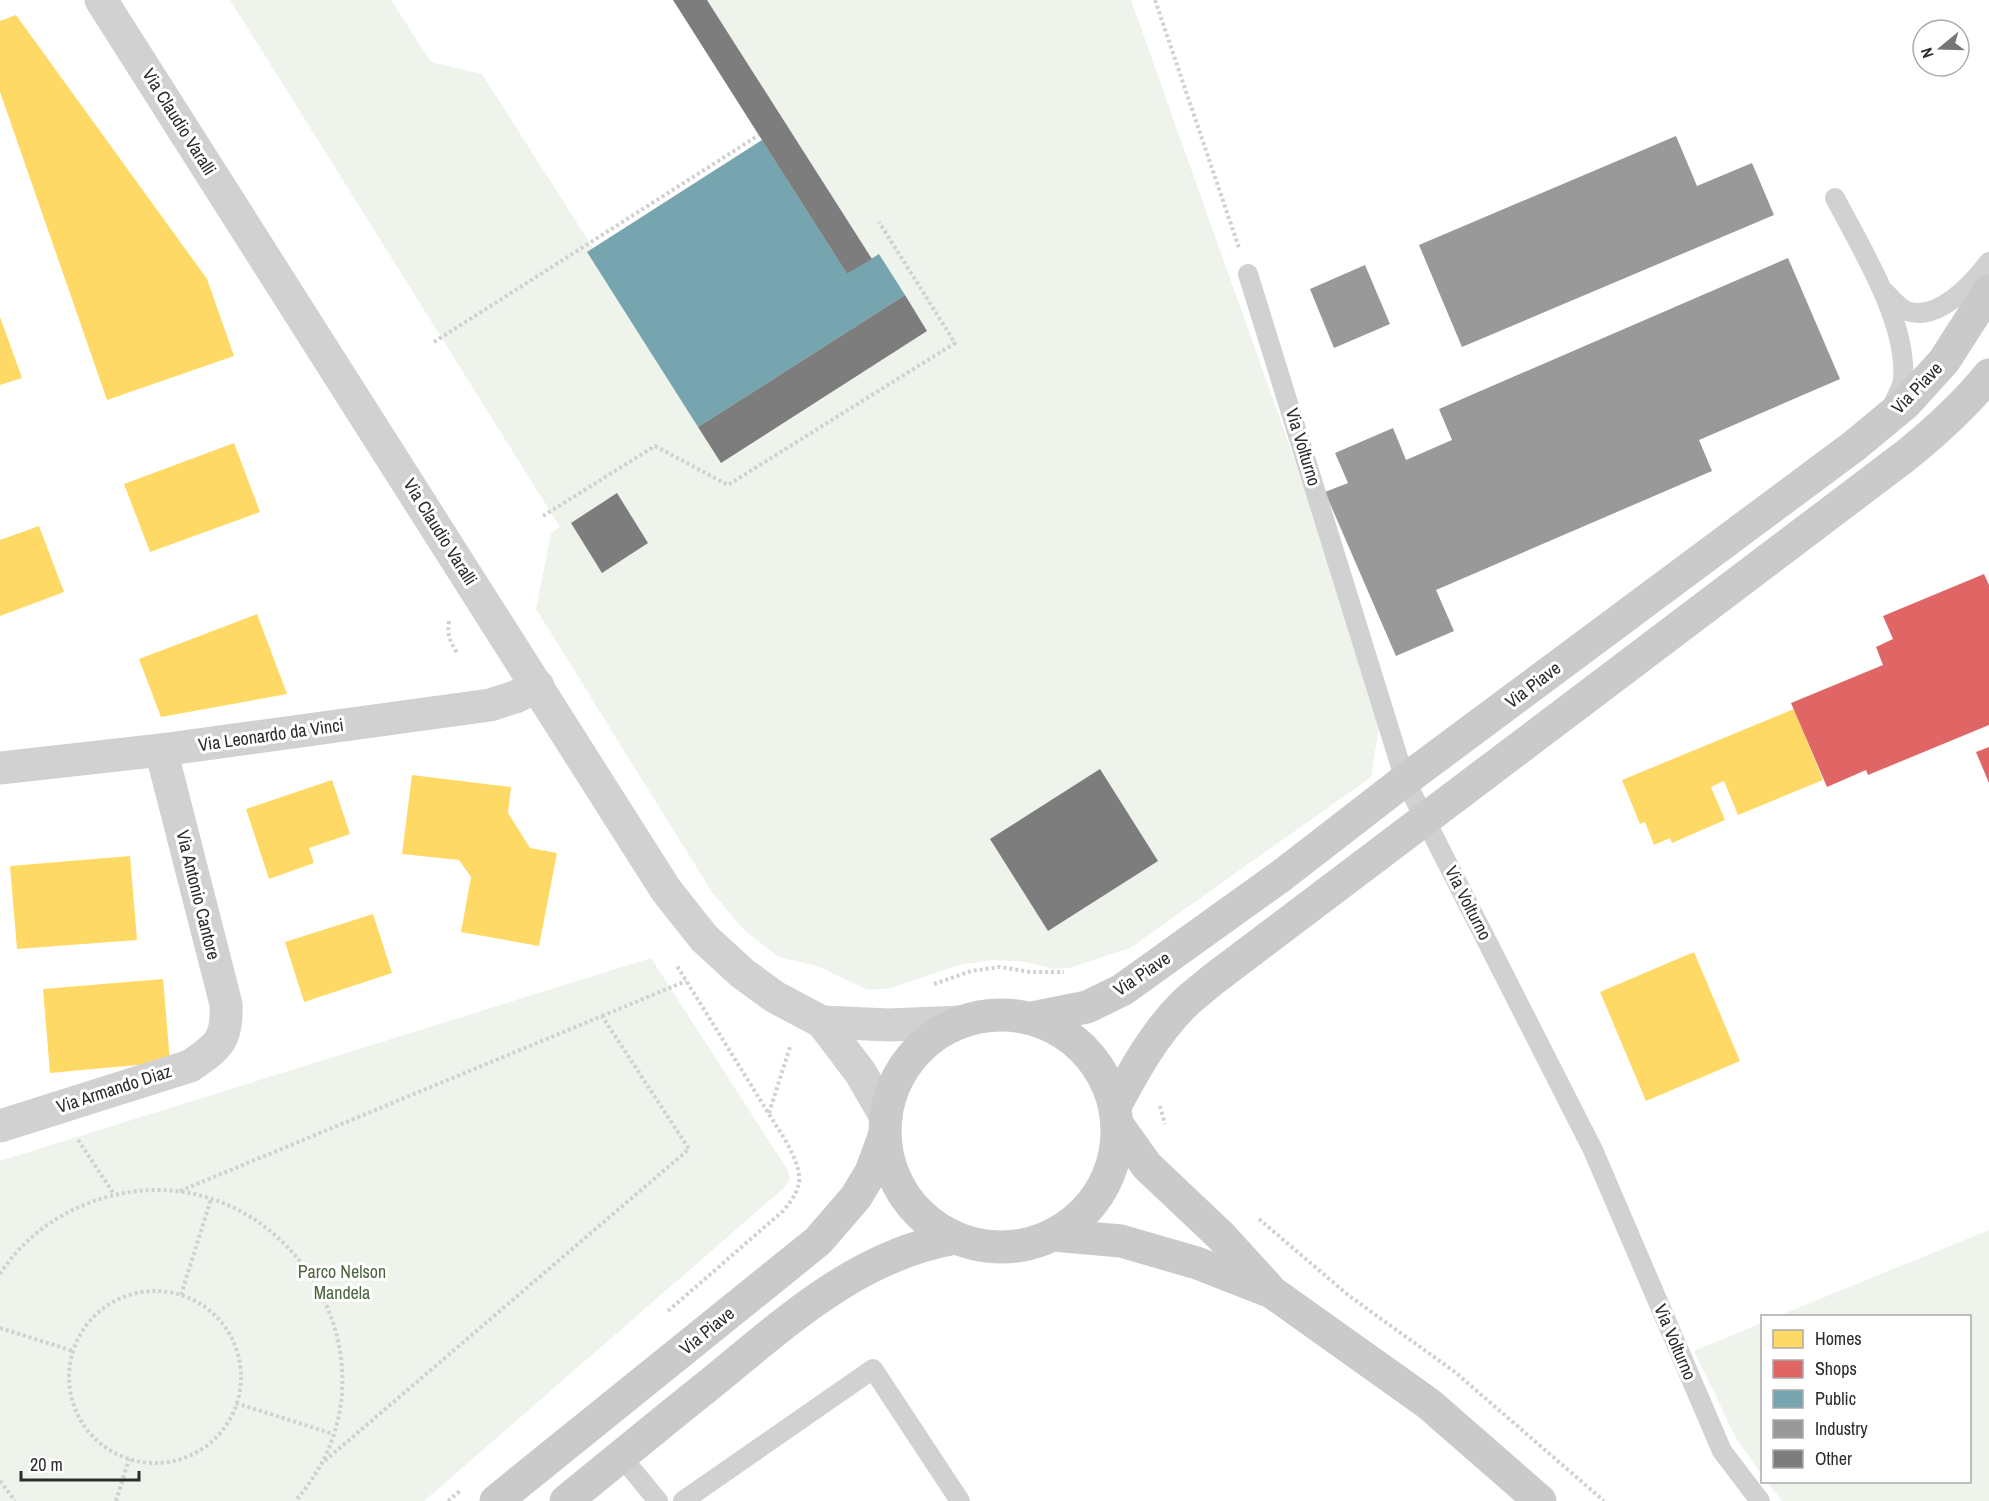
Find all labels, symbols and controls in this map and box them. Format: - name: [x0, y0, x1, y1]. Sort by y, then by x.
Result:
- north arrow: [1911, 18, 1971, 78]
- text: N: [1915, 45, 1939, 61]
- street label: Via Claudio Varalli: [137, 63, 222, 180]
- street label: Via Piave: [1886, 356, 1948, 419]
- street label: Via Volturno: [1280, 405, 1327, 489]
- street label: Via Claudio Varalli: [398, 473, 483, 590]
- street label: Via Piave: [1500, 655, 1566, 714]
- street label: Via Leonardo da Vinci: [197, 712, 345, 757]
- street label: Via Antonio Cantore: [170, 827, 227, 962]
- street label: Via Volturno: [1439, 861, 1498, 944]
- street label: Via Piave: [1108, 945, 1175, 1002]
- street label: Via Armando Diaz: [53, 1058, 175, 1119]
- park label: Parco Nelson Mandela: [298, 1259, 386, 1305]
- street label: Via Volturno: [1648, 1300, 1703, 1384]
- street label: Via Piave: [674, 1301, 739, 1360]
- legend: [1761, 1315, 1971, 1483]
- text: Homes: [1815, 1326, 1862, 1351]
- text: Shops: [1815, 1356, 1857, 1381]
- text: Public: [1815, 1386, 1856, 1411]
- text: Industry: [1815, 1416, 1868, 1441]
- scale bar: [21, 1444, 140, 1482]
- text: Other: [1815, 1446, 1852, 1471]
- text: 20 m: [30, 1452, 63, 1477]

